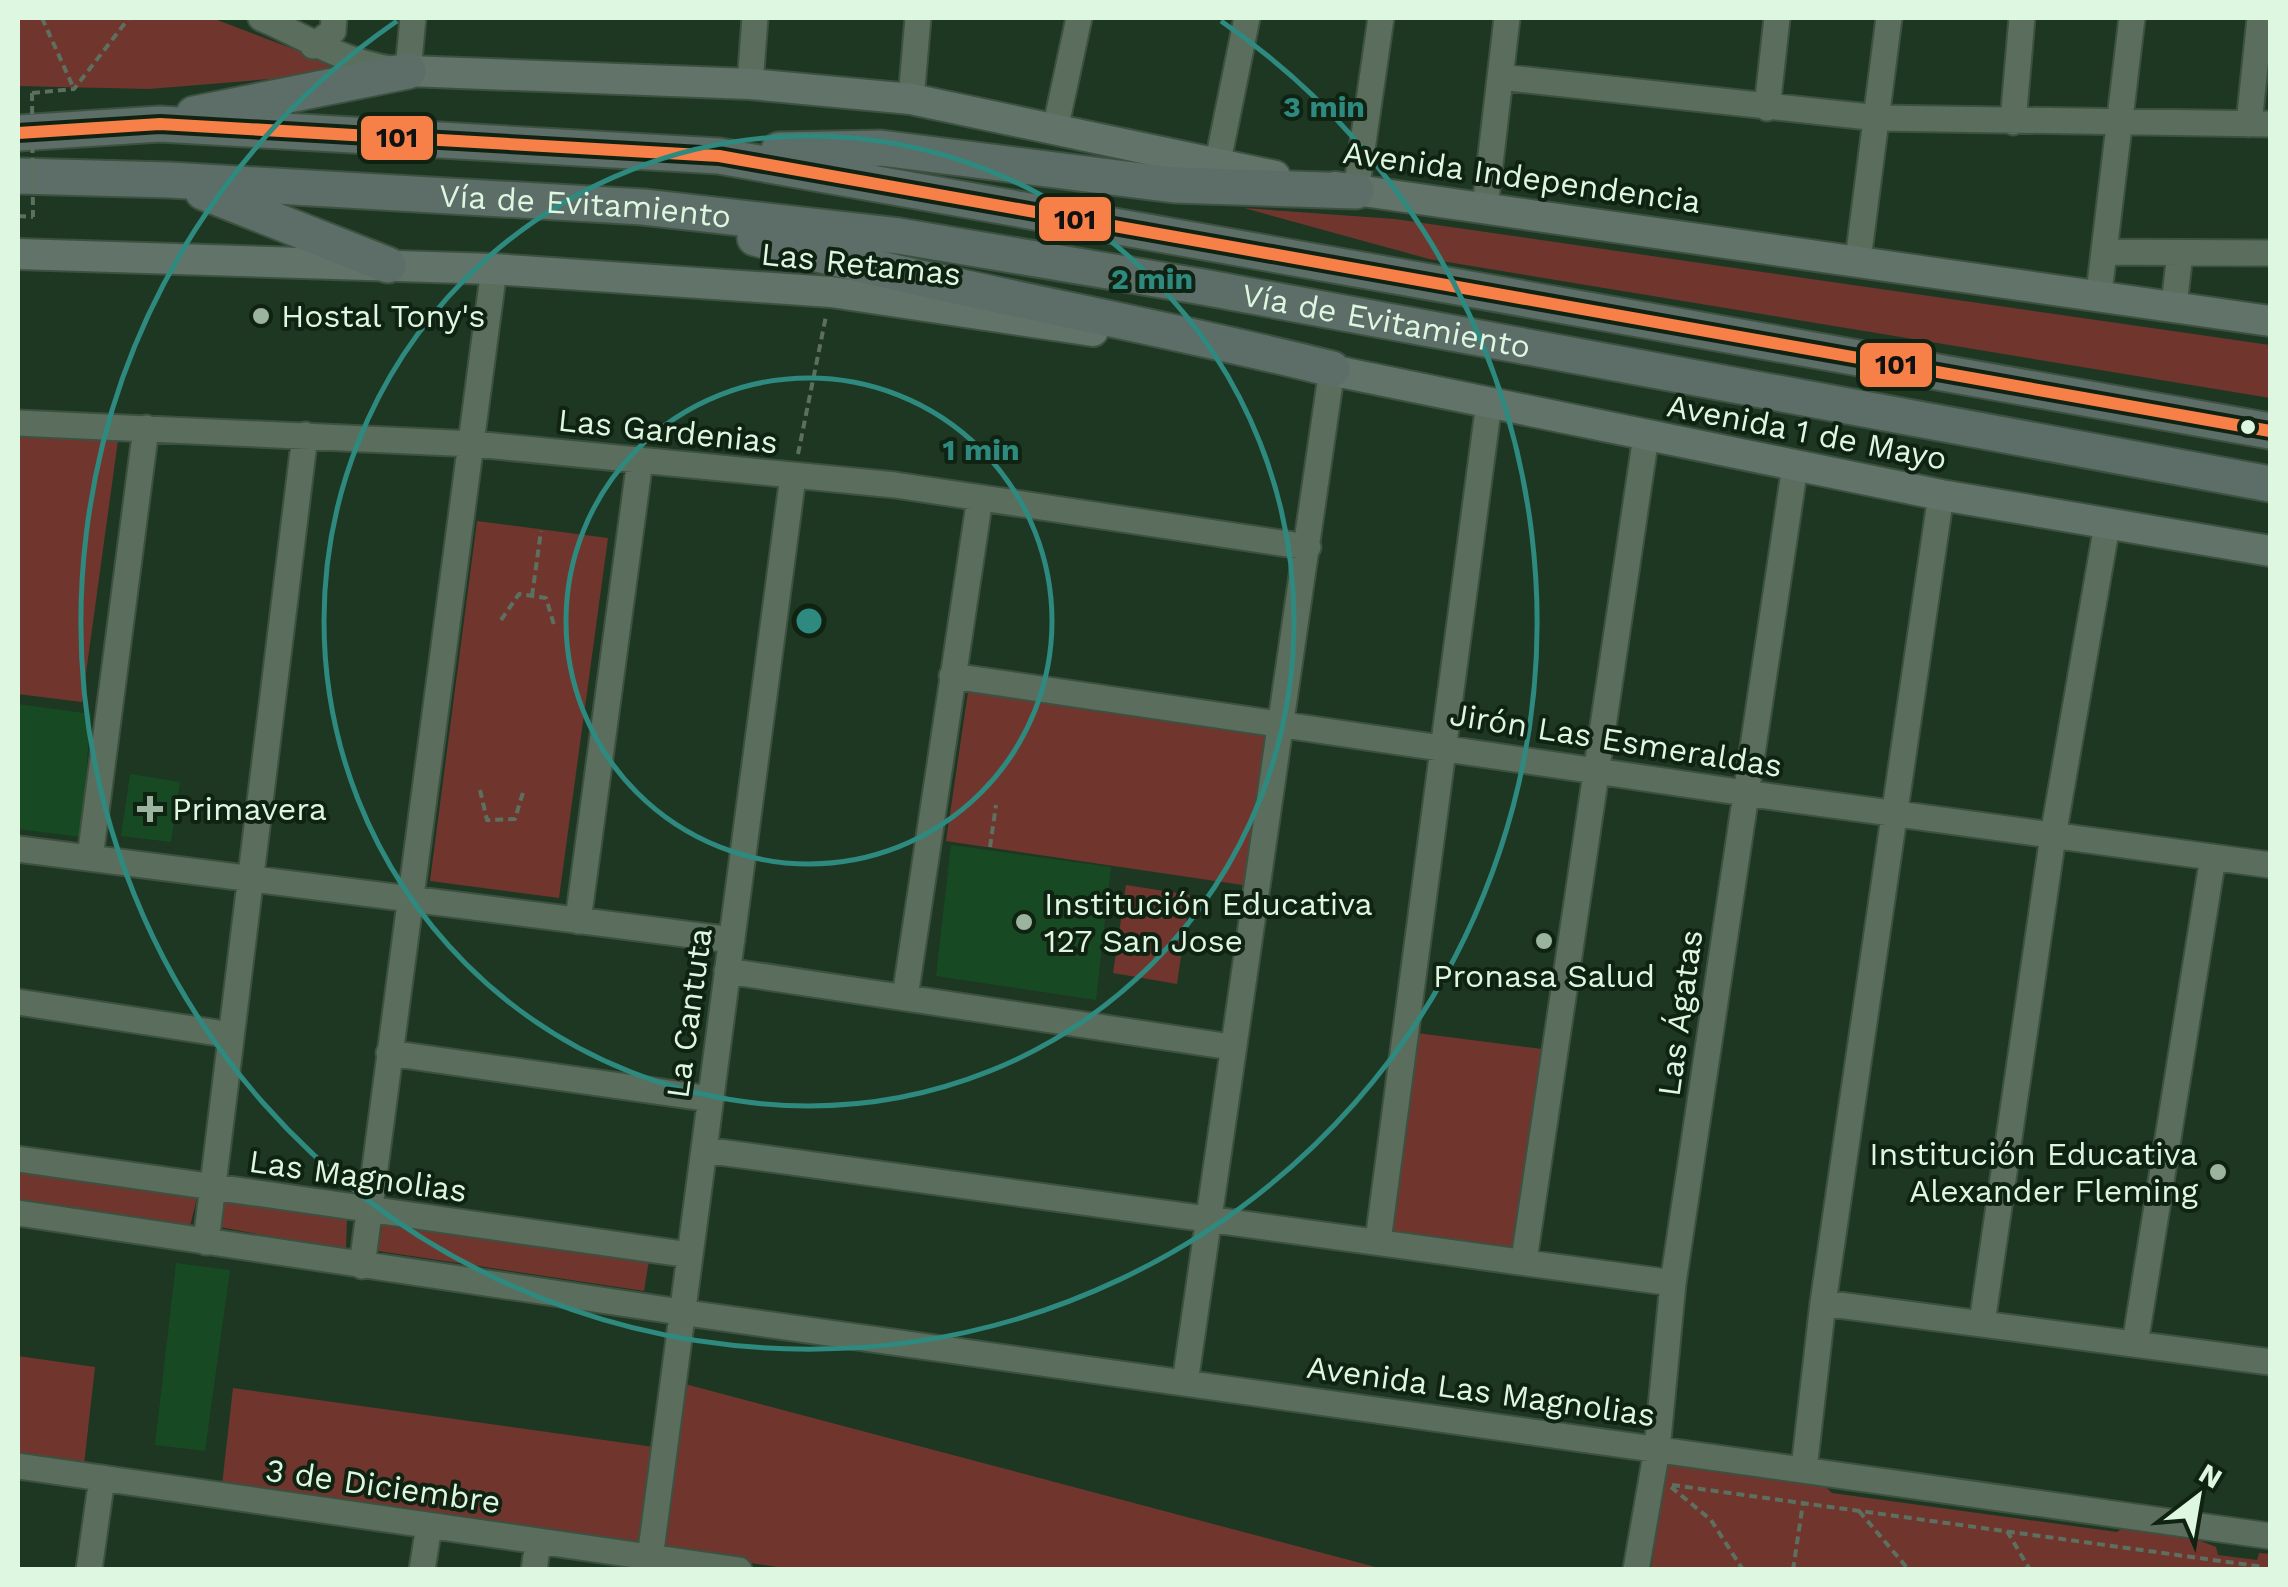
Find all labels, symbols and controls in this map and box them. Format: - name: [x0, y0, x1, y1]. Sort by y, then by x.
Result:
- text: 3 min: [1283, 89, 1365, 124]
- line badge: 101: [359, 114, 435, 162]
- text: 101: [376, 121, 418, 154]
- street label: Avenida Independencia: [1341, 133, 1703, 221]
- street label: Vía de Evitamiento: [438, 176, 733, 236]
- line badge: 101: [1037, 195, 1113, 243]
- text: 101: [1054, 203, 1096, 236]
- street label: Las Retamas: [759, 235, 963, 293]
- text: 2 min: [1111, 261, 1193, 296]
- street label: Vía de Evitamiento: [1239, 276, 1534, 366]
- place label: Hostal Tony's: [281, 297, 485, 335]
- marker: Hostal Tony's: [250, 305, 272, 327]
- line badge: 101: [1858, 341, 1934, 389]
- text: 101: [1875, 348, 1917, 381]
- street label: Avenida 1 de Mayo: [1664, 386, 1950, 478]
- street label: Las Gardenias: [556, 401, 780, 461]
- unlabelled marker: [2238, 417, 2258, 437]
- text: 1 min: [942, 432, 1020, 467]
- centre of rings: [791, 603, 827, 639]
- street label: Jirón Las Esmeraldas: [1447, 695, 1785, 785]
- place label: Primavera: [172, 790, 327, 828]
- marker: Primavera: [137, 796, 163, 822]
- place label: Institución Educativa 127 San Jose: [1044, 885, 1373, 960]
- marker: Institución Educativa 127 San Jose: [1013, 911, 1035, 933]
- street label: La Cantuta: [658, 925, 720, 1101]
- street label: Las Ágatas: [1650, 927, 1710, 1099]
- marker: Pronasa Salud: [1533, 930, 1555, 952]
- place label: Pronasa Salud: [1433, 957, 1655, 995]
- place label: Institución Educativa Alexander Fleming: [1869, 1135, 2199, 1210]
- street label: Las Magnolias: [247, 1142, 469, 1210]
- marker: Institución Educativa Alexander Fleming: [2207, 1161, 2229, 1183]
- street label: Avenida Las Magnolias: [1304, 1348, 1658, 1434]
- north arrow: [2148, 1447, 2248, 1547]
- street label: 3 de Diciembre: [263, 1451, 503, 1521]
- text: N: [2193, 1457, 2228, 1495]

